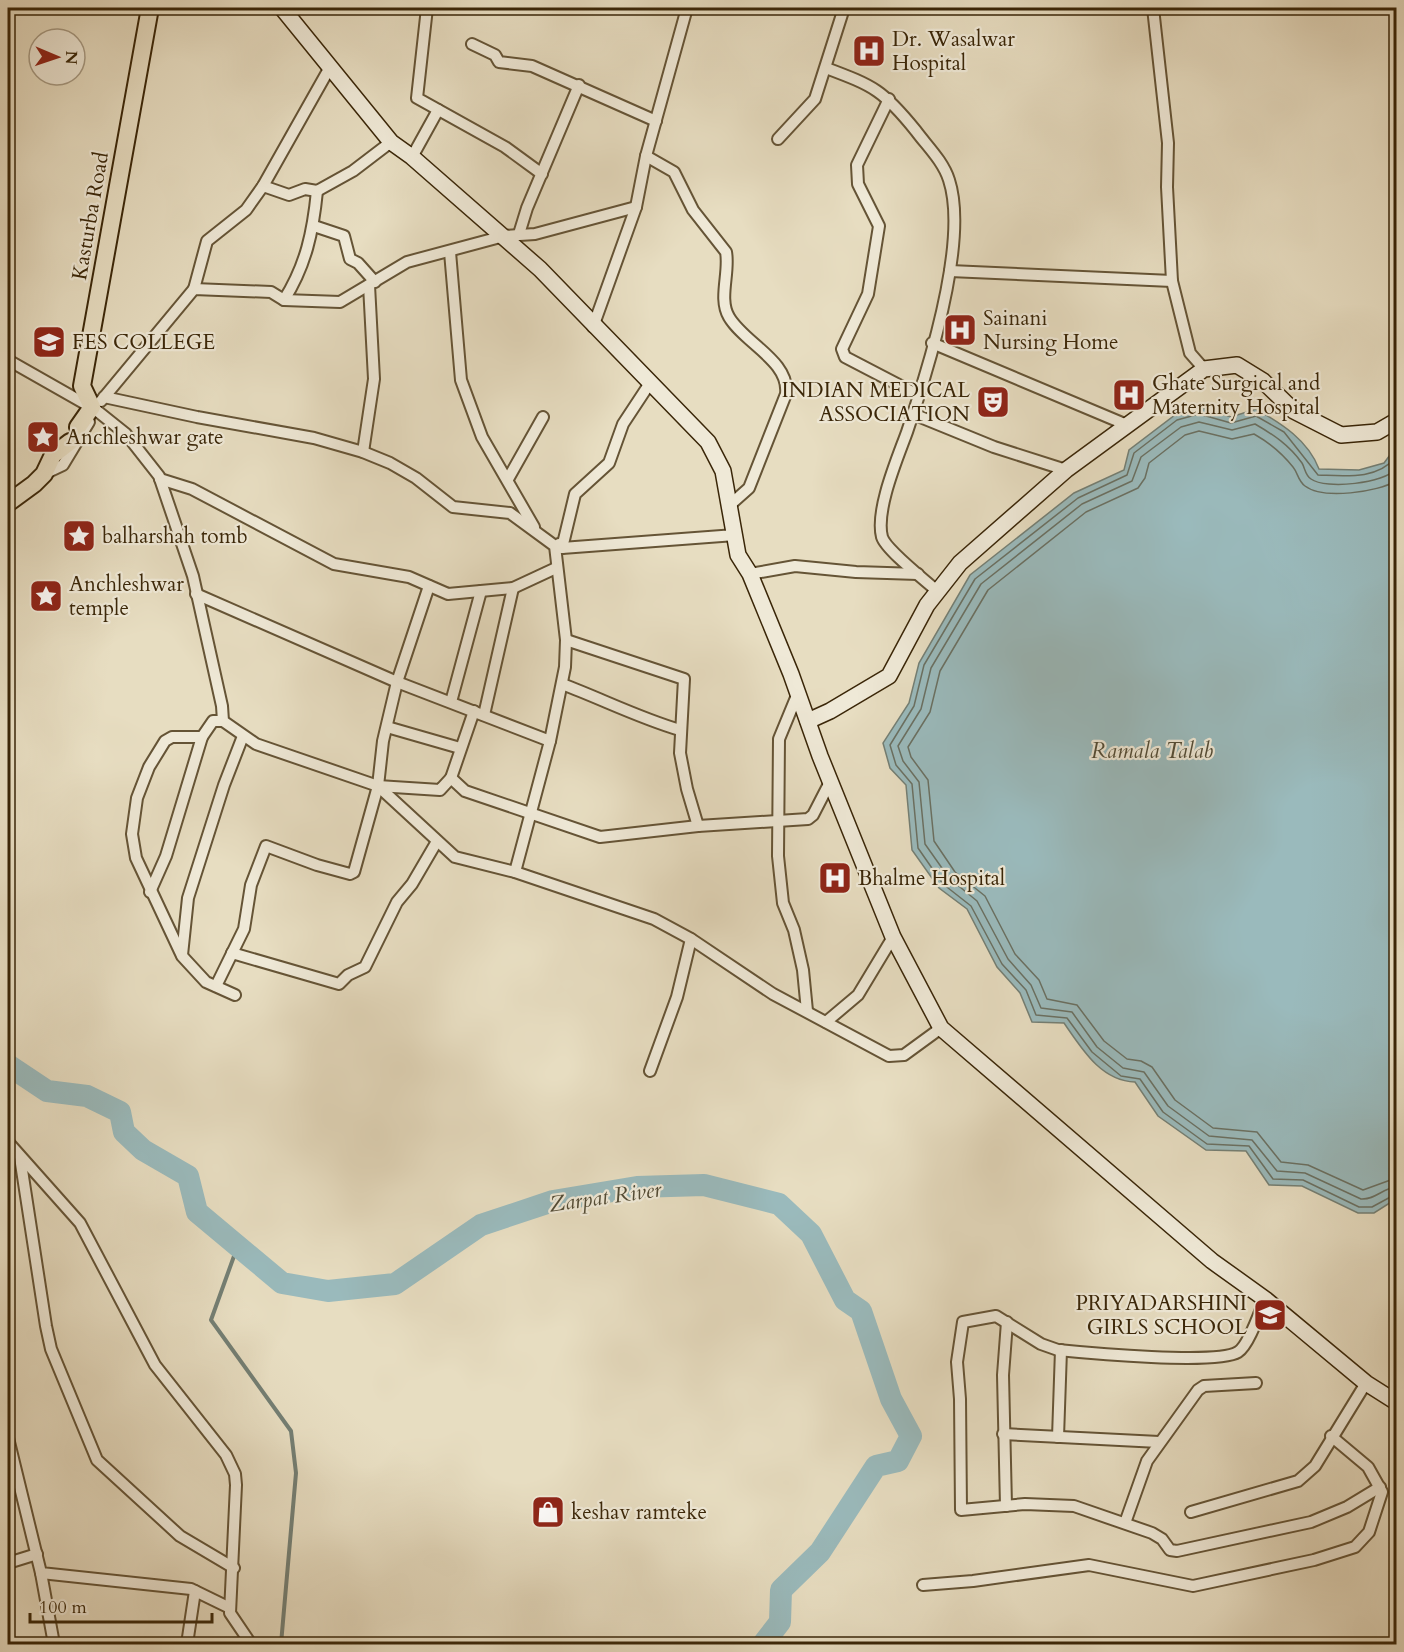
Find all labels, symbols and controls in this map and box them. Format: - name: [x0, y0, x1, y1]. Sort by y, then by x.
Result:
- place label: Dr. Wasalwar Hospital: [892, 25, 1015, 78]
- north arrow: [27, 27, 87, 87]
- hospital icon: Dr. Wasalwar Hospital: [851, 33, 887, 69]
- text: N: [60, 50, 82, 65]
- street label: Kasturba Road: [65, 150, 116, 282]
- place label: Sainani Nursing Home: [983, 304, 1119, 357]
- hospital icon: Sainani Nursing Home: [942, 312, 978, 348]
- school or university icon: FES COLLEGE: [31, 324, 67, 360]
- place label: FES COLLEGE: [72, 328, 215, 357]
- place label: Ghate Surgical and Maternity Hospital: [1152, 369, 1320, 422]
- place label: INDIAN MEDICAL ASSOCIATION: [782, 376, 970, 429]
- hospital icon: Ghate Surgical and Maternity Hospital: [1111, 377, 1147, 413]
- theatre icon: INDIAN MEDICAL ASSOCIATION: [975, 384, 1011, 420]
- place icon: Anchleshwar gate: [25, 419, 61, 455]
- place label: Anchleshwar gate: [66, 423, 224, 452]
- place icon: balharshah tomb: [61, 518, 97, 554]
- place label: balharshah tomb: [102, 522, 248, 551]
- place label: Anchleshwar temple: [69, 570, 184, 623]
- place icon: Anchleshwar temple: [28, 578, 64, 614]
- water label: Ramala Talab: [1091, 736, 1213, 766]
- hospital icon: Bhalme Hospital: [817, 860, 853, 896]
- place label: Bhalme Hospital: [858, 864, 1005, 893]
- water label: Zarpat River: [547, 1174, 664, 1220]
- place label: PRIYADARSHINI GIRLS SCHOOL: [1075, 1289, 1247, 1342]
- school or university icon: PRIYADARSHINI GIRLS SCHOOL: [1252, 1297, 1288, 1333]
- shop icon: keshav ramteke: [530, 1494, 566, 1530]
- place label: keshav ramteke: [571, 1498, 707, 1527]
- scale bar: [30, 1586, 212, 1624]
- text: 100 m: [39, 1595, 87, 1620]

